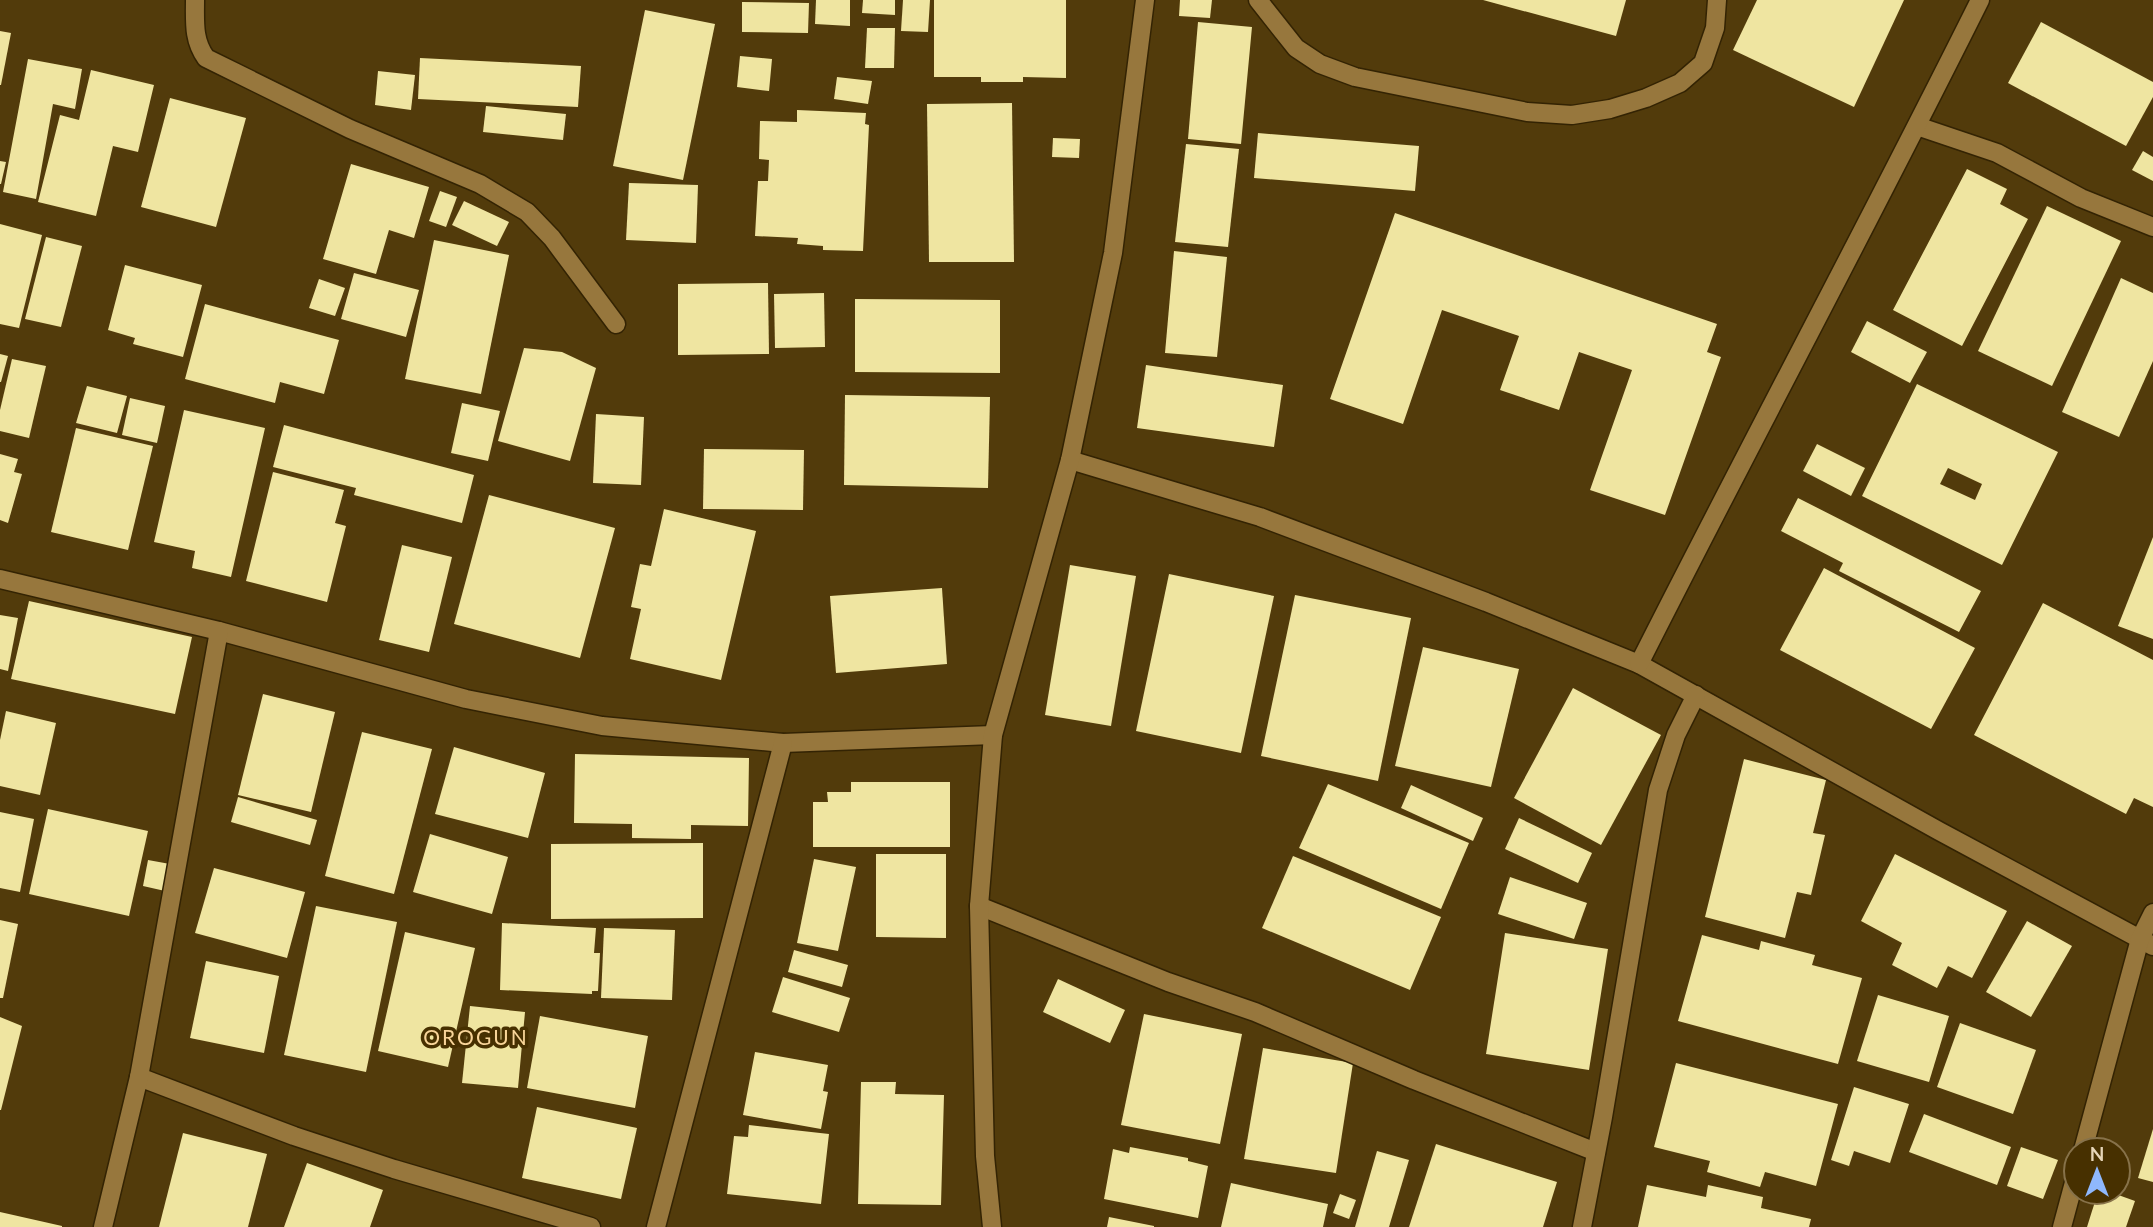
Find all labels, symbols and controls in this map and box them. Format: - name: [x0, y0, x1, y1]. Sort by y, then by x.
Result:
- district label: OROGUN: [423, 1024, 529, 1049]
- north arrow: [2062, 1136, 2132, 1206]
- text: N: [2090, 1142, 2104, 1165]

